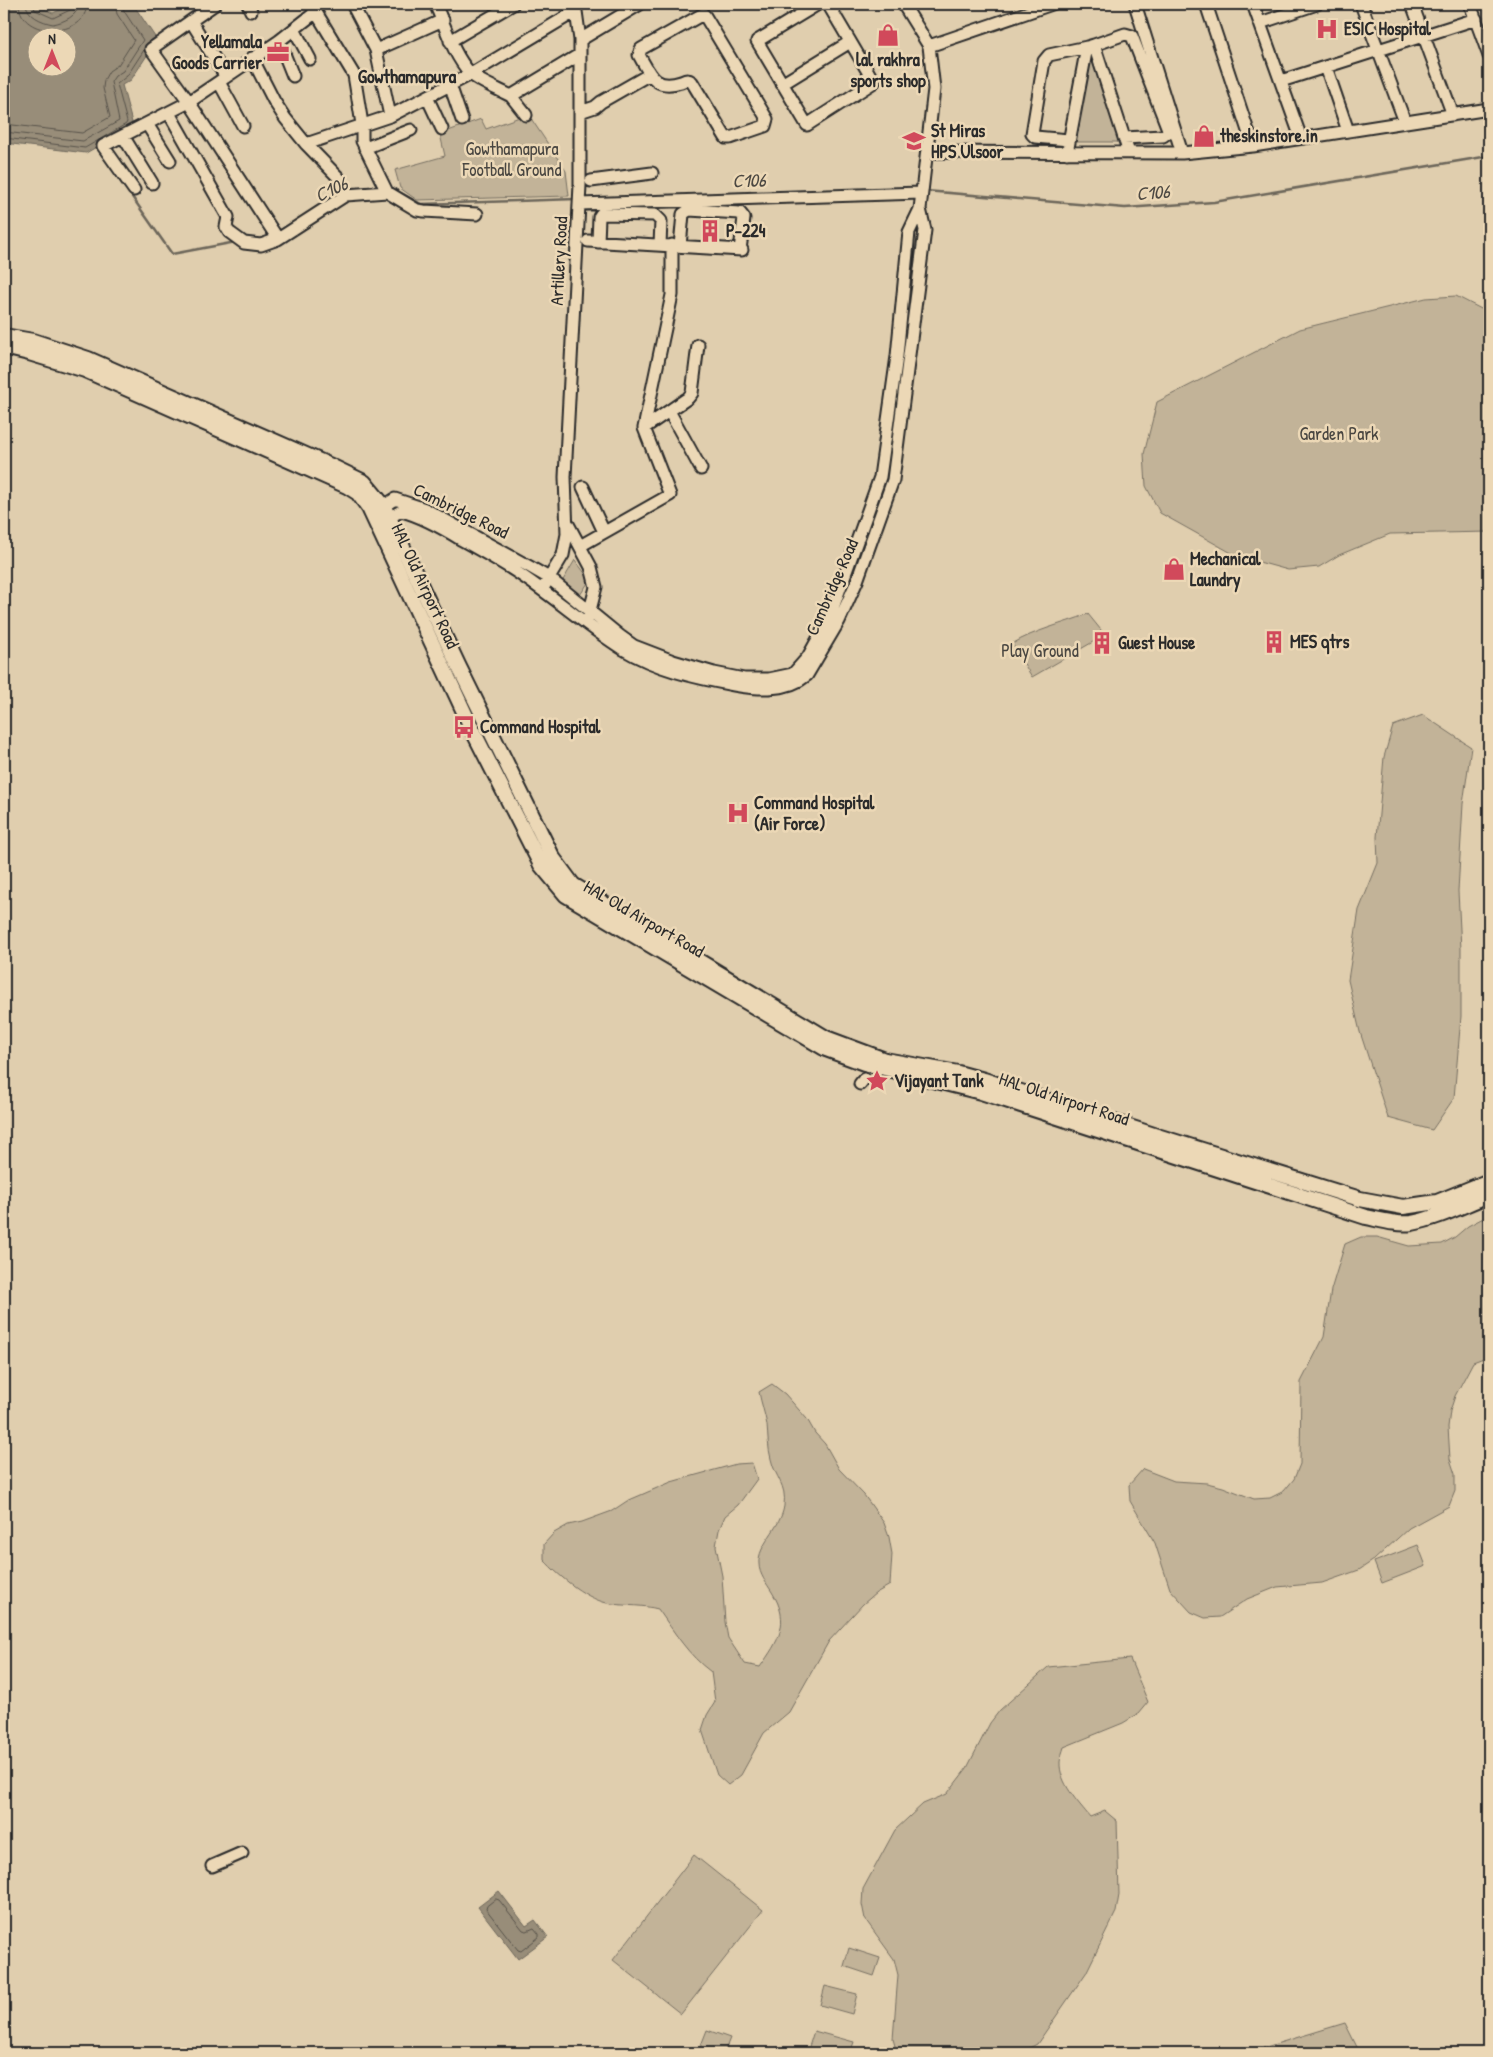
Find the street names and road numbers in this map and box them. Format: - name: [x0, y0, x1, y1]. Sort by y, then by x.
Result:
- street label: Artillery Road: [544, 216, 573, 306]
- street label: Cambridge Road: [409, 477, 513, 544]
- street label: HAL Old Airport Road: [385, 519, 465, 652]
- street label: Cambridge Road: [799, 534, 864, 639]
- street label: HAL Old Airport Road: [579, 874, 709, 963]
- street label: HAL Old Airport Road: [996, 1066, 1132, 1131]

